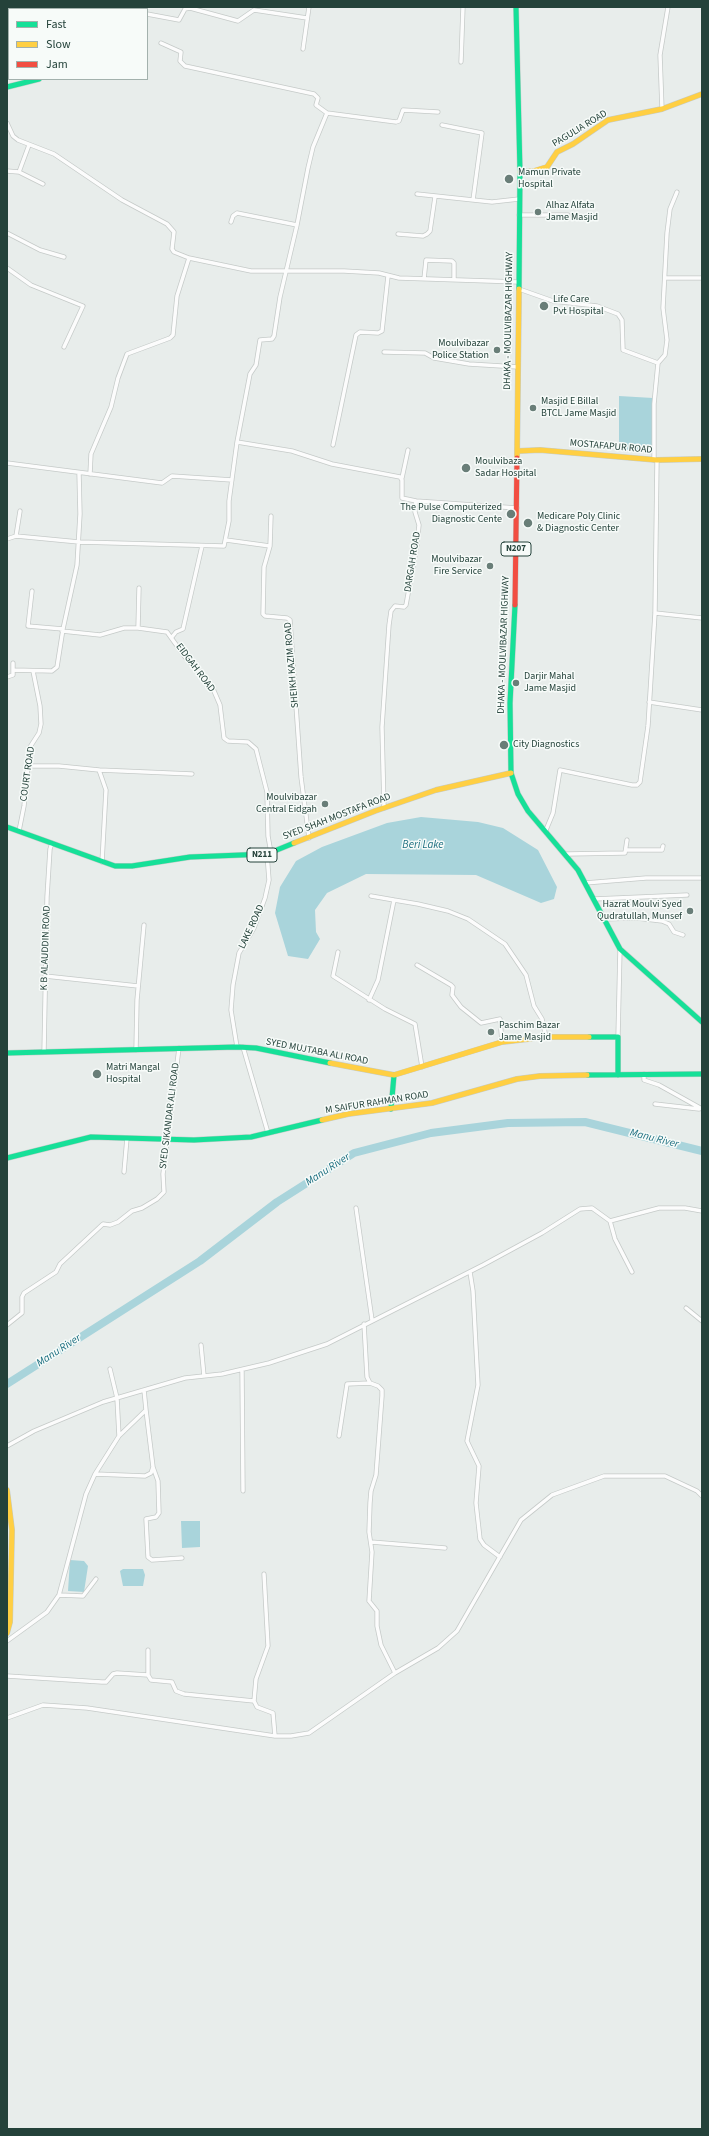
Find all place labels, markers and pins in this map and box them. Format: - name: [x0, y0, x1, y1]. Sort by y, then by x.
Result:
- place label: Mamun Private Hospital: [518, 167, 581, 190]
- marker: Mamun Private Hospital: [503, 173, 515, 185]
- place label: Alhaz Alfata Jame Masjid: [546, 200, 598, 224]
- marker: Alhaz Alfata Jame Masjid: [533, 207, 543, 217]
- place label: Life Care Pvt Hospital: [553, 294, 604, 318]
- marker: Life Care Pvt Hospital: [538, 300, 550, 312]
- place label: Moulvibazar Police Station: [432, 338, 489, 362]
- marker: Moulvibazar Police Station: [492, 345, 502, 355]
- place label: Masjid E Billal BTCL Jame Masjid: [541, 396, 616, 420]
- marker: Masjid E Billal BTCL Jame Masjid: [528, 403, 538, 413]
- place label: Moulvibaza Sadar Hospital: [475, 456, 536, 480]
- marker: Moulvibaza Sadar Hospital: [460, 462, 472, 474]
- place label: The Pulse Computerized Diagnostic Cente: [400, 502, 502, 526]
- marker: The Pulse Computerized Diagnostic Cente: [505, 508, 517, 520]
- place label: Medicare Poly Clinic & Diagnostic Center: [537, 511, 620, 534]
- marker: Medicare Poly Clinic & Diagnostic Center: [522, 517, 534, 529]
- place label: Moulvibazar Fire Service: [431, 554, 482, 578]
- marker: Moulvibazar Fire Service: [485, 561, 495, 571]
- place label: Darjir Mahal Jame Masjid: [524, 671, 576, 694]
- marker: Darjir Mahal Jame Masjid: [511, 678, 521, 688]
- marker: City Diagnostics: [498, 739, 510, 751]
- place label: City Diagnostics: [513, 739, 579, 751]
- place label: Moulvibazar Central Eidgah: [256, 792, 317, 816]
- marker: Moulvibazar Central Eidgah: [320, 799, 330, 809]
- place label: Hazrat Moulvi Syed Qudratullah, Munsef: [597, 899, 682, 922]
- marker: Hazrat Moulvi Syed Qudratullah, Munsef: [685, 906, 695, 916]
- place label: Paschim Bazar Jame Masjid: [499, 1020, 560, 1044]
- marker: Paschim Bazar Jame Masjid: [486, 1027, 496, 1037]
- place label: Matri Mangal Hospital: [106, 1062, 160, 1086]
- marker: Matri Mangal Hospital: [91, 1068, 103, 1080]

